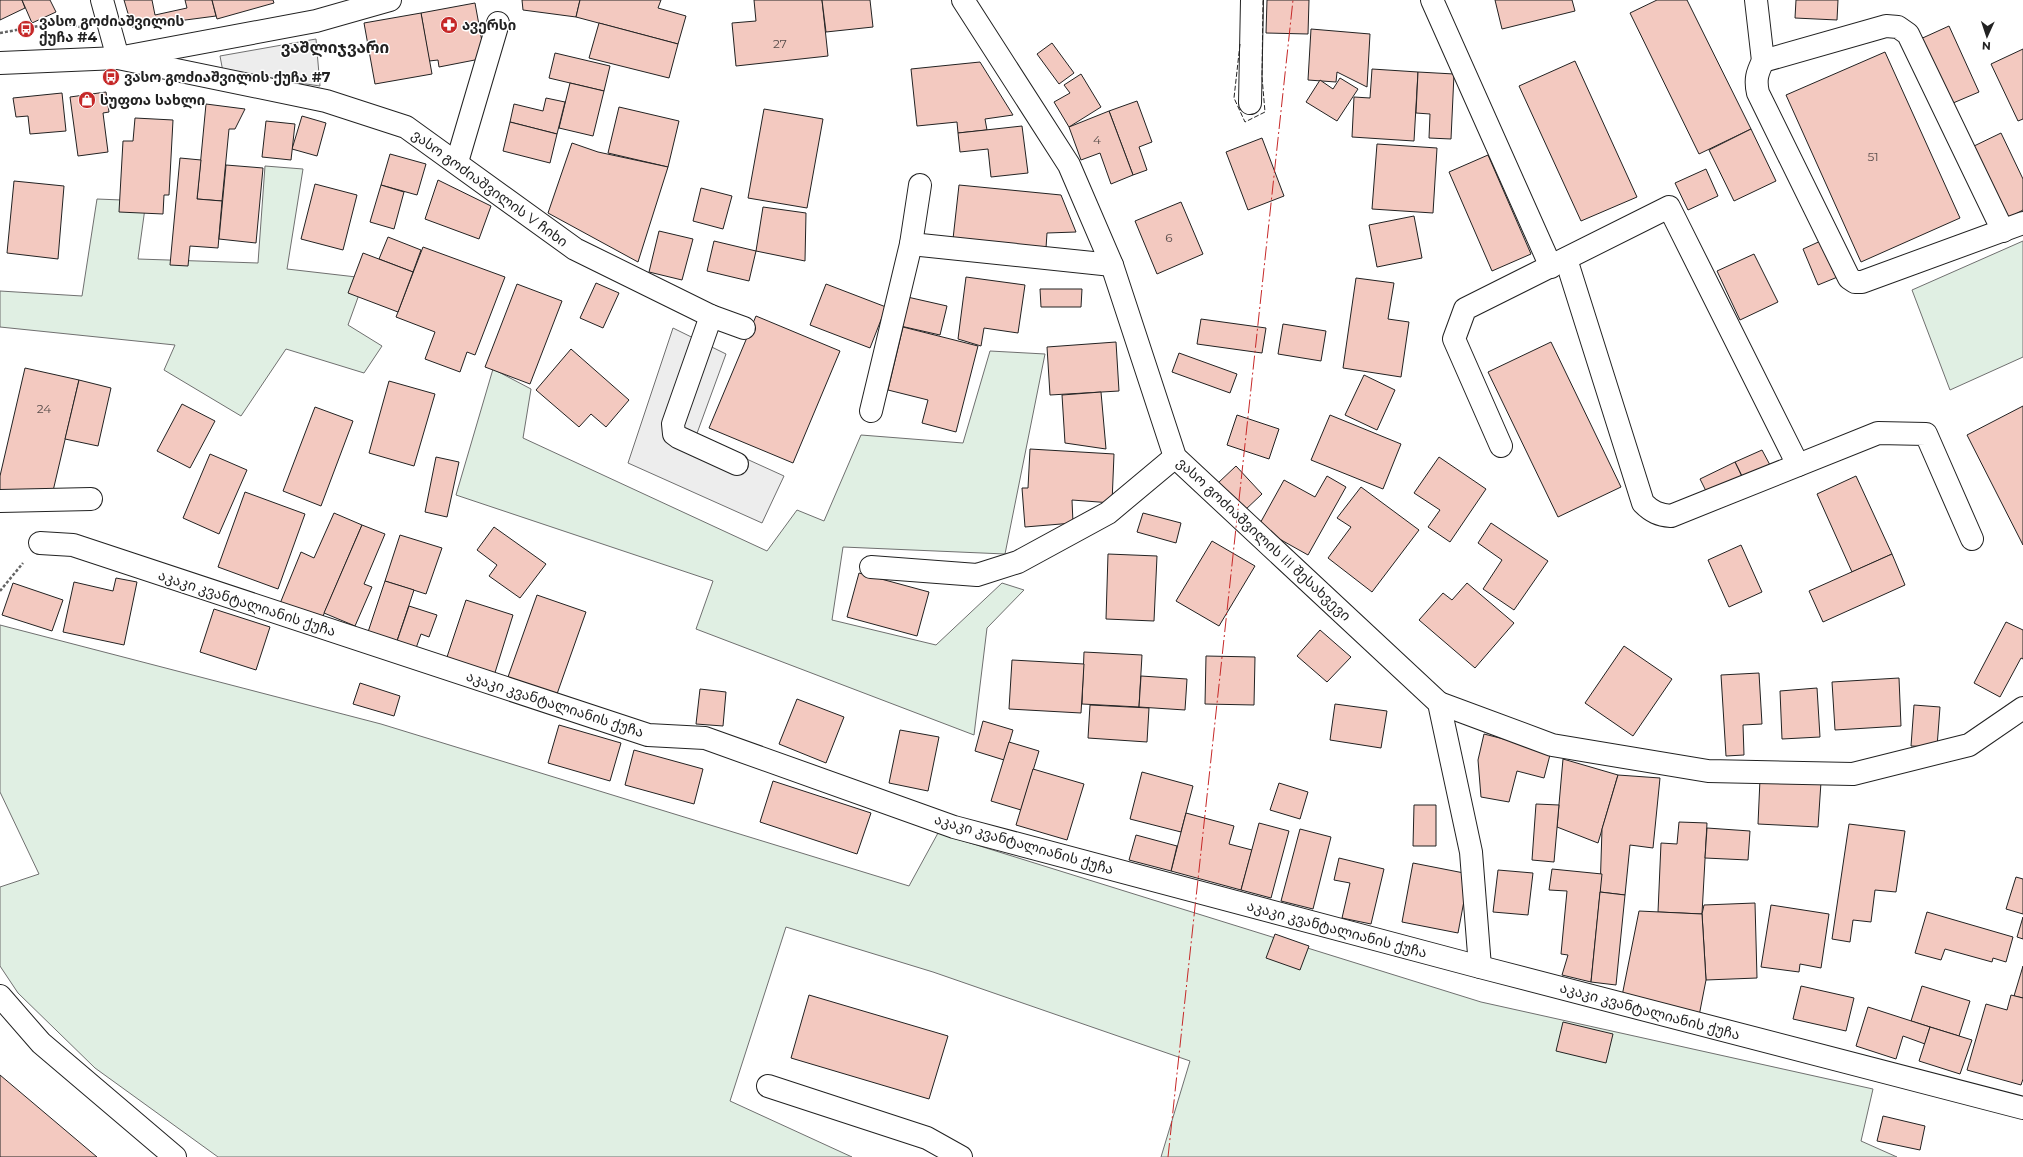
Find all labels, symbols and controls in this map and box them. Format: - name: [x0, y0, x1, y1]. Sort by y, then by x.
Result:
- place label: ვასო გოძიაშვილის ქუჩა #4: [39, 12, 185, 46]
- pharmacy icon: ავერსი: [439, 15, 459, 35]
- place label: ავერსი: [462, 16, 516, 34]
- north arrow: [1967, 16, 2007, 56]
- bus stop icon: ვასო გოძიაშვილის ქუჩა #4: [16, 19, 36, 39]
- house number: 27: [773, 36, 787, 51]
- district label: ვაშლიჯვარი: [281, 38, 389, 58]
- text: N: [1982, 39, 1991, 53]
- bus stop icon: ვასო გოძიაშვილის ქუჩა #7: [101, 67, 121, 87]
- place label: ვასო გოძიაშვილის ქუჩა #7: [124, 68, 331, 86]
- shop icon: სუფთა სახლი: [77, 90, 97, 110]
- place label: სუფთა სახლი: [100, 91, 205, 109]
- street label: ვასო გოძიაშვილის V ჩიხი: [408, 125, 572, 251]
- house number: 4: [1093, 132, 1101, 147]
- house number: 51: [1867, 149, 1879, 164]
- house number: 6: [1165, 230, 1173, 245]
- house number: 24: [37, 401, 51, 416]
- street label: ვასო გოძიაშვილის III შესახვევი: [1173, 453, 1355, 625]
- street label: აკაკი კვანტალიანის ქუჩა: [156, 566, 338, 640]
- street label: აკაკი კვანტალიანის ქუჩა: [464, 667, 646, 741]
- street label: აკაკი კვანტალიანის ქუჩა: [932, 810, 1116, 878]
- street label: აკაკი კვანტალიანის ქუჩა: [1245, 896, 1429, 962]
- street label: აკაკი კვანტალიანის ქუჩა: [1558, 978, 1742, 1044]

